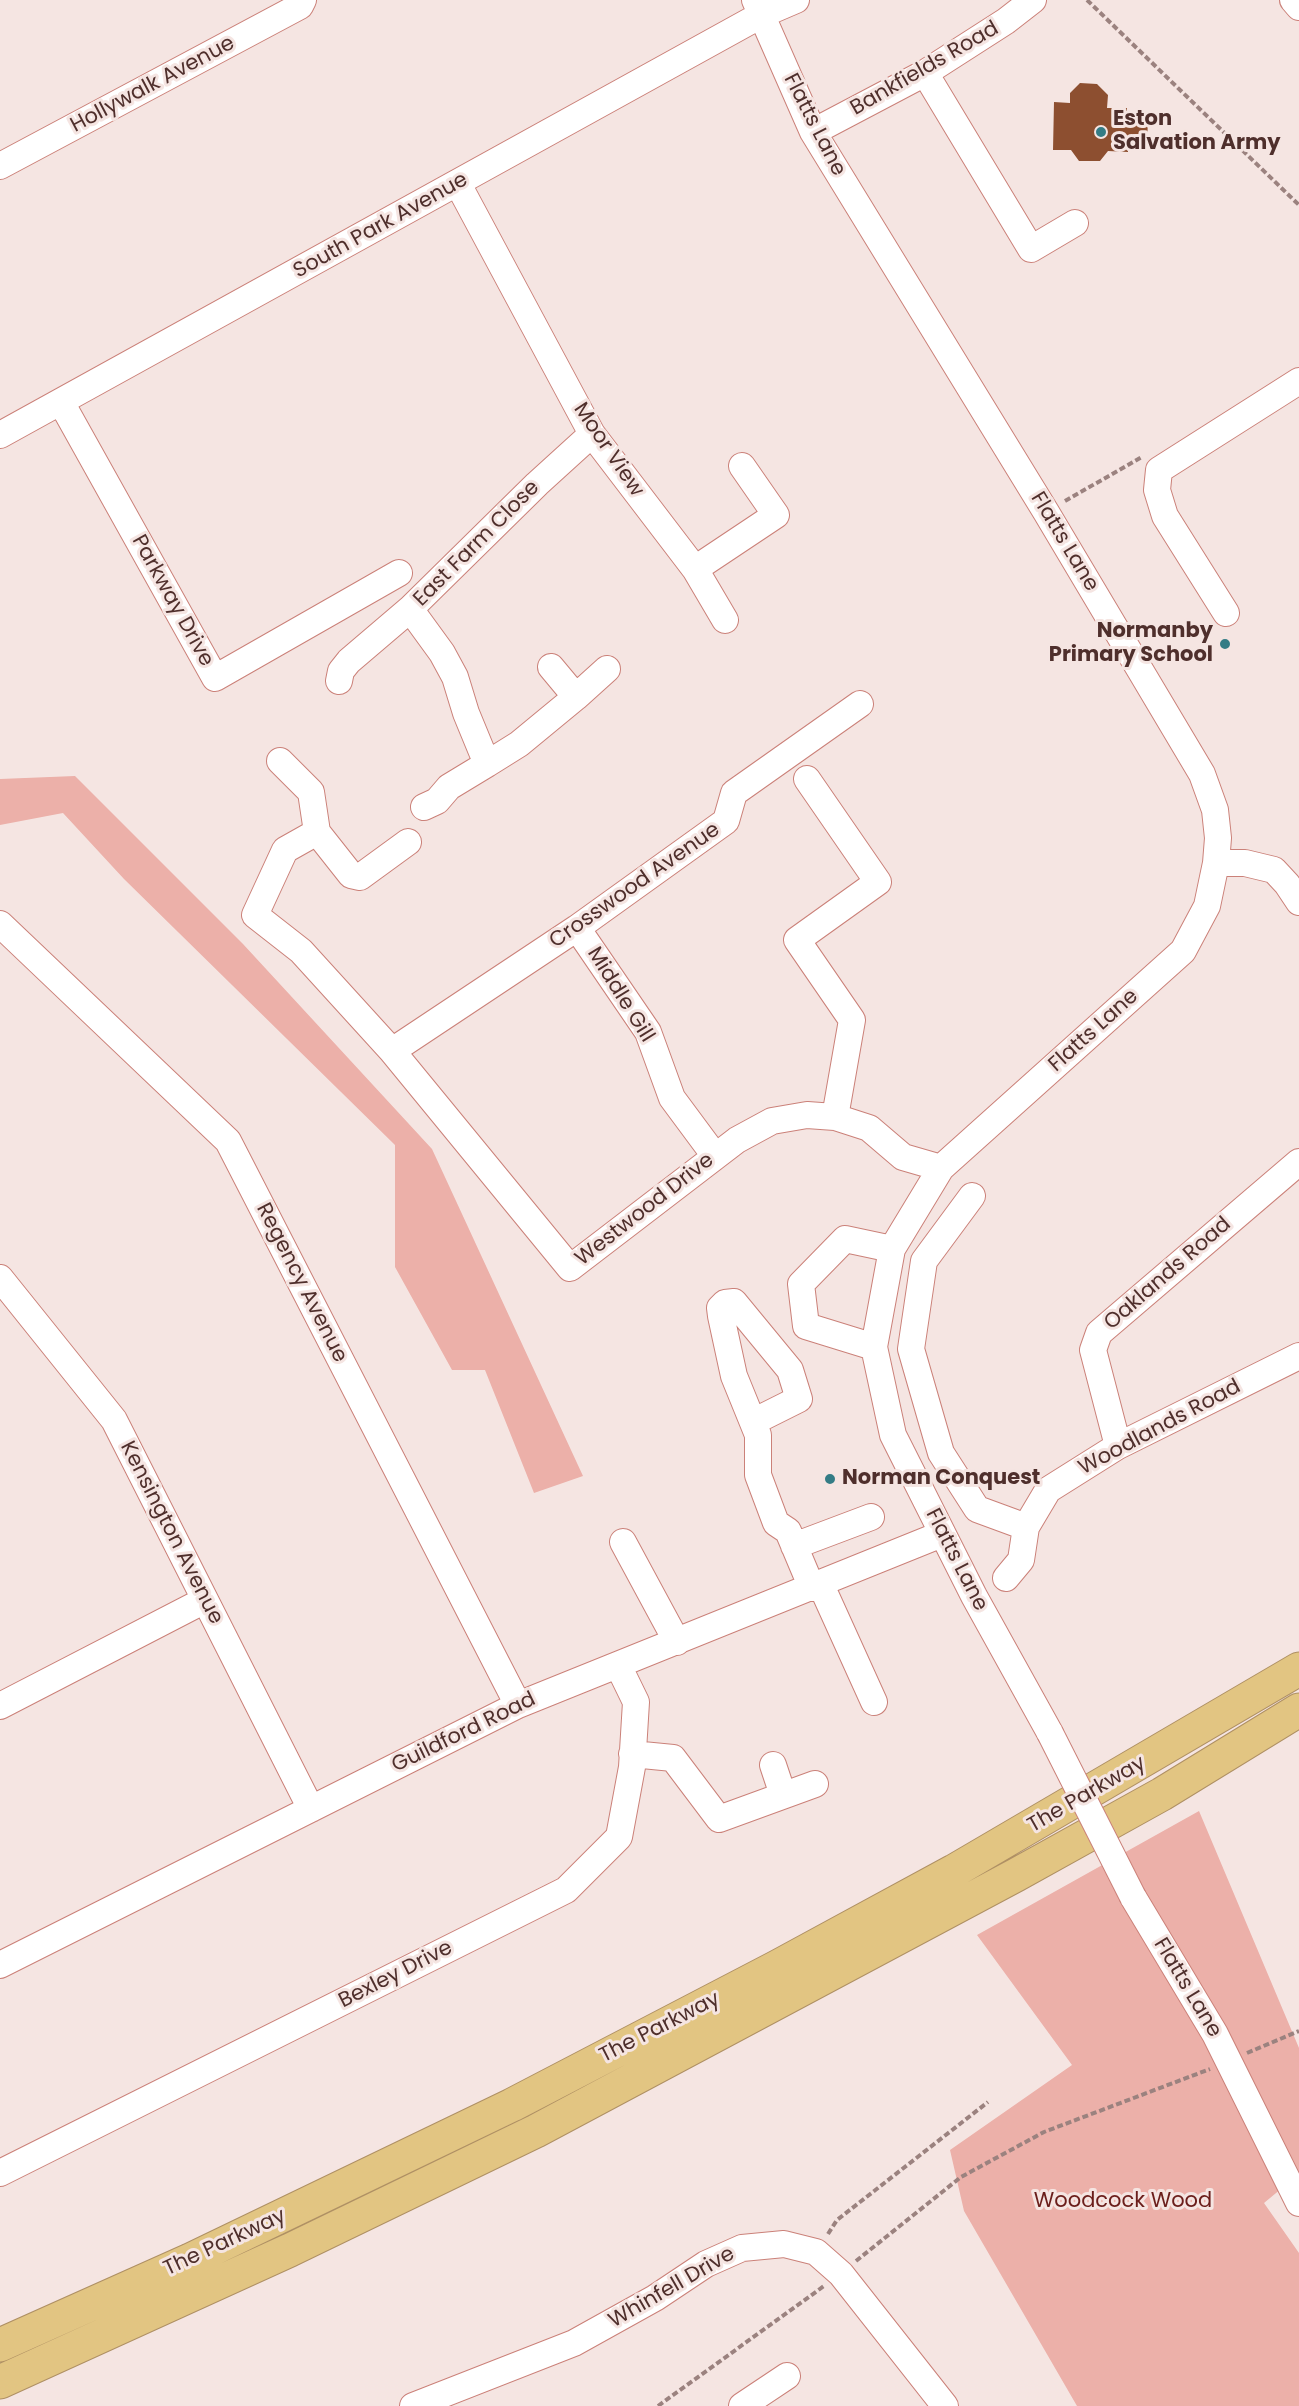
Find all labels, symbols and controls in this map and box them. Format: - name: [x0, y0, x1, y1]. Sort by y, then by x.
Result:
- street label: Bankfields Road: [846, 16, 1004, 122]
- street label: Hollywalk Avenue: [67, 31, 239, 139]
- street label: Flatts Lane: [777, 70, 851, 180]
- place label: Eston Salvation Army: [1113, 107, 1280, 157]
- marker: Eston Salvation Army: [1094, 125, 1108, 139]
- street label: South Park Avenue: [289, 168, 473, 284]
- street label: Moor View: [567, 398, 649, 502]
- street label: East Farm Close: [409, 476, 545, 612]
- street label: Flatts Lane: [1024, 488, 1104, 596]
- street label: Parkway Drive: [125, 531, 219, 671]
- place label: Normanby Primary School: [1049, 619, 1213, 669]
- marker: Normanby Primary School: [1218, 637, 1232, 651]
- street label: Crosswood Avenue: [545, 818, 725, 954]
- street label: Middle Gill: [581, 943, 659, 1047]
- street label: Flatts Lane: [1044, 984, 1144, 1078]
- street label: Westwood Drive: [571, 1148, 719, 1272]
- street label: Regency Avenue: [250, 1199, 352, 1367]
- street label: Oaklands Road: [1099, 1212, 1237, 1336]
- street label: Woodlands Road: [1075, 1375, 1245, 1481]
- street label: Kensington Avenue: [114, 1437, 228, 1629]
- place label: Norman Conquest: [842, 1466, 1040, 1492]
- marker: Norman Conquest: [823, 1472, 837, 1486]
- street label: Flatts Lane: [919, 1505, 993, 1615]
- street label: Guildford Road: [388, 1687, 540, 1779]
- street label: The Parkway: [1024, 1751, 1150, 1839]
- street label: Flatts Lane: [1147, 1934, 1227, 2042]
- street label: Bexley Drive: [335, 1936, 457, 2014]
- street label: The Parkway: [596, 1987, 724, 2069]
- park label: Woodcock Wood: [1034, 2189, 1212, 2215]
- street label: The Parkway: [160, 2204, 290, 2282]
- street label: Whinfell Drive: [605, 2242, 739, 2334]

